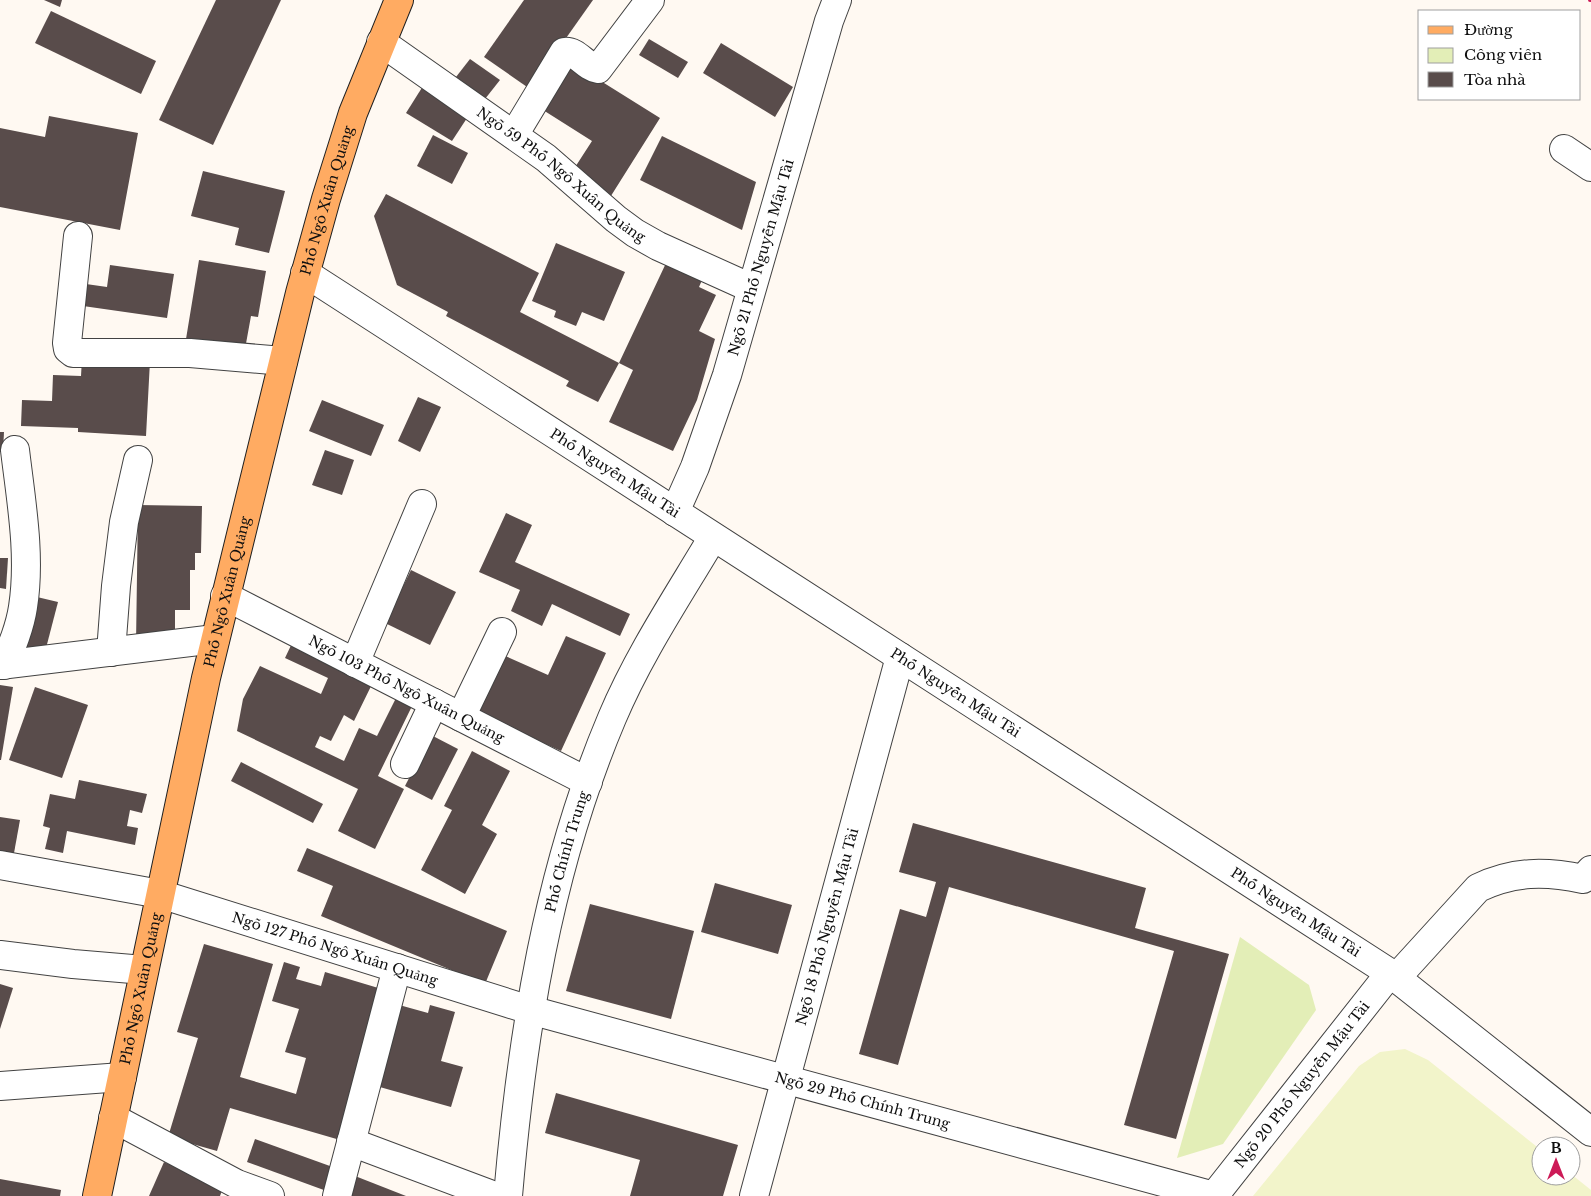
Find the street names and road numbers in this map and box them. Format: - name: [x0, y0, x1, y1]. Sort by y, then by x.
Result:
- street label: Ngõ 59 Phố Ngô Xuân Quảng: [473, 103, 649, 246]
- street label: Phố Ngô Xuân Quảng: [296, 123, 358, 277]
- street label: Ngõ 21 Phố Nguyễn Mậu Tài: [724, 157, 798, 358]
- street label: Phố Nguyễn Mậu Tài: [547, 425, 684, 522]
- street label: Phố Ngô Xuân Quảng: [200, 514, 254, 669]
- street label: Ngõ 103 Phố Ngô Xuân Quảng: [306, 631, 508, 747]
- street label: Phố Nguyễn Mậu Tài: [887, 644, 1024, 741]
- street label: Phố Chính Trung: [541, 788, 593, 914]
- street label: Ngõ 18 Phố Nguyễn Mậu Tài: [792, 826, 862, 1027]
- street label: Phố Nguyễn Mậu Tài: [1227, 864, 1364, 961]
- street label: Ngõ 127 Phố Ngô Xuân Quảng: [230, 908, 441, 990]
- street label: Phố Ngô Xuân Quảng: [116, 910, 166, 1066]
- street label: Ngõ 20 Phố Nguyễn Mậu Tài: [1231, 997, 1373, 1172]
- street label: Ngõ 29 Phố Chính Trung: [773, 1068, 953, 1133]

